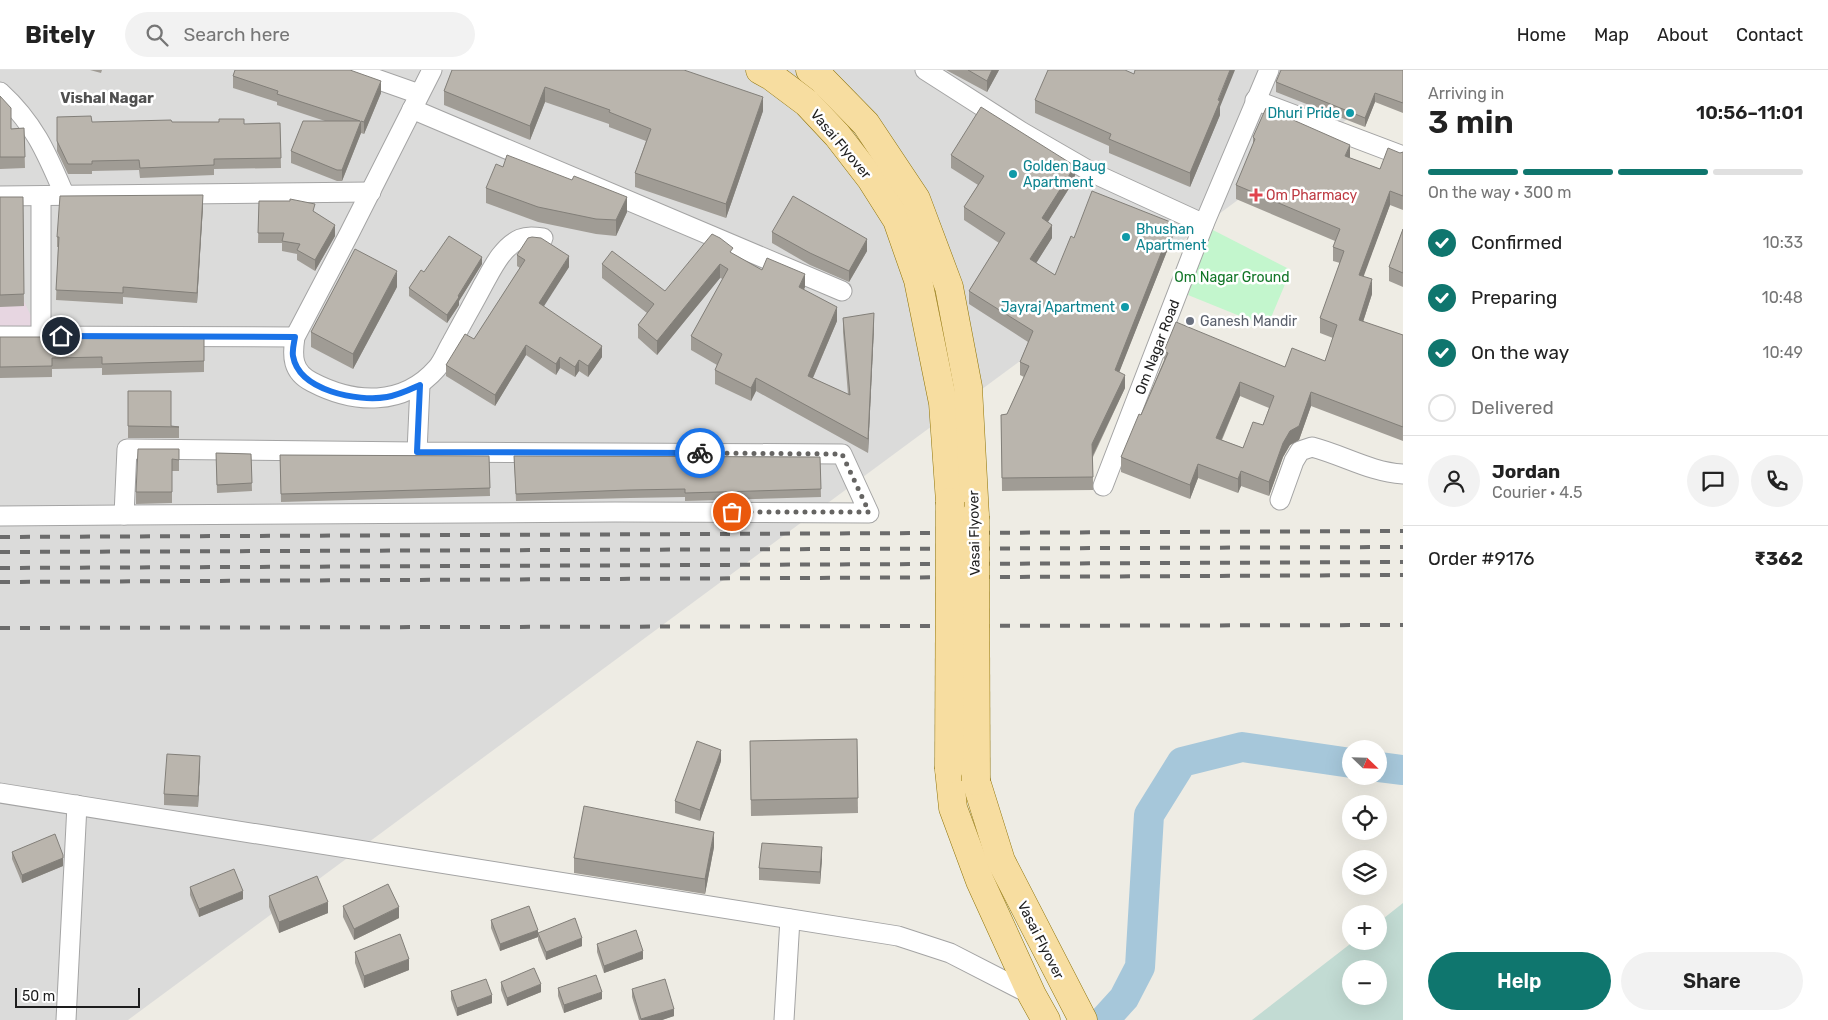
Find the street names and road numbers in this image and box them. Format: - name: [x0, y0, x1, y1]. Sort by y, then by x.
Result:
- street label: Vasai Flyover: [807, 106, 875, 183]
- street label: Om Nagar Road: [1132, 297, 1183, 397]
- street label: Vasai Flyover: [965, 490, 984, 576]
- street label: Vasai Flyover: [1014, 898, 1068, 983]

